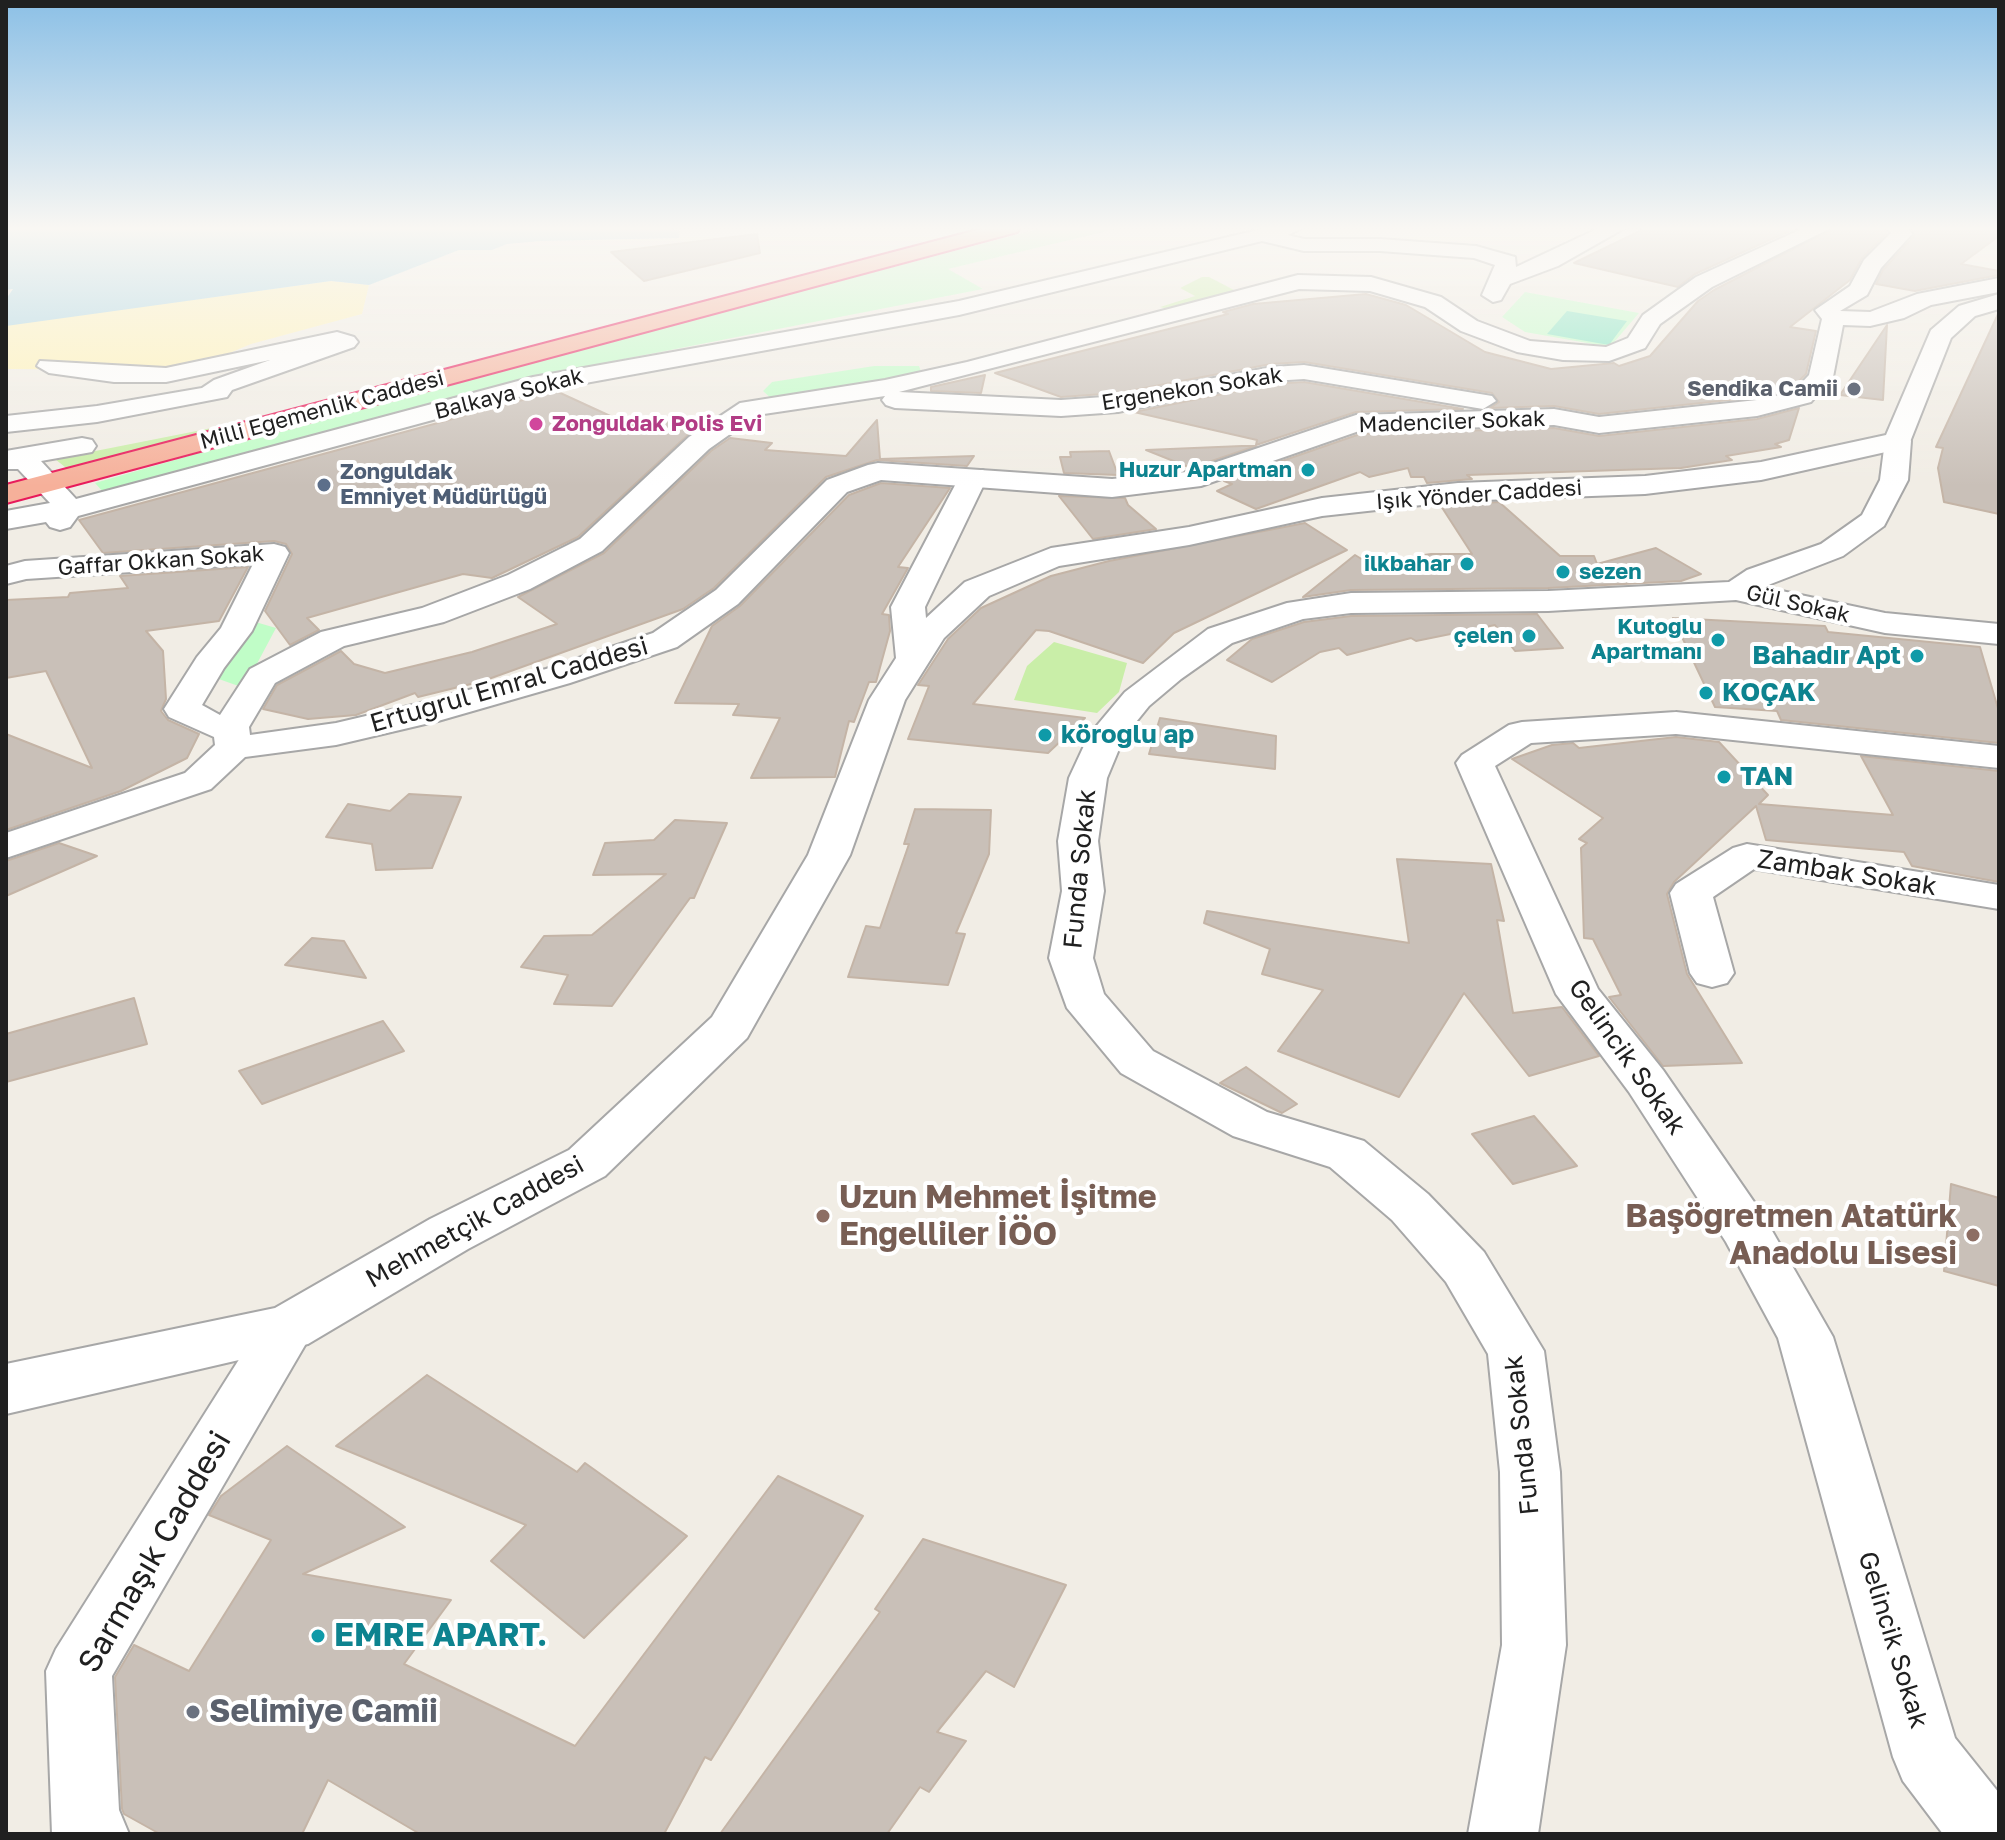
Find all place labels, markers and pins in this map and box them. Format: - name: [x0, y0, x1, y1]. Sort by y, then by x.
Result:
- place label: Sendika Camii: [1687, 376, 1838, 402]
- marker: Sendika Camii: [1845, 380, 1863, 398]
- place label: Zonguldak Polis Evi: [552, 411, 762, 437]
- marker: Zonguldak Polis Evi: [527, 415, 545, 433]
- place label: Huzur Apartman: [1119, 457, 1292, 483]
- place label: Zonguldak Emniyet Müdürlüğü: [340, 459, 547, 510]
- marker: Huzur Apartman: [1299, 461, 1317, 479]
- marker: Zonguldak Emniyet Müdürlüğü: [315, 476, 333, 494]
- place label: ilkbahar: [1364, 551, 1451, 577]
- marker: ilkbahar: [1458, 555, 1476, 573]
- place label: sezen: [1579, 559, 1642, 585]
- marker: sezen: [1554, 563, 1572, 581]
- place label: Kutoğlu Apartmanı: [1591, 614, 1702, 666]
- place label: çelen: [1454, 623, 1513, 649]
- marker: çelen: [1520, 627, 1538, 645]
- marker: Kutoğlu Apartmanı: [1709, 631, 1727, 649]
- place label: Bahadır Apt: [1752, 640, 1901, 672]
- marker: Bahadır Apt: [1908, 647, 1926, 665]
- place label: KOÇAK: [1722, 677, 1816, 709]
- marker: KOÇAK: [1697, 684, 1715, 702]
- place label: köroğlu ap: [1061, 719, 1194, 751]
- marker: köroğlu ap: [1036, 726, 1054, 744]
- place label: TAN: [1740, 761, 1793, 793]
- marker: TAN: [1715, 768, 1733, 786]
- place label: Uzun Mehmet İşitme Engelliler İÖO: [839, 1179, 1157, 1254]
- place label: Başögretmen Atatürk Anadolu Lisesi: [1625, 1198, 1957, 1273]
- marker: Uzun Mehmet İşitme Engelliler İÖO: [814, 1207, 832, 1225]
- marker: Başögretmen Atatürk Anadolu Lisesi: [1964, 1226, 1982, 1244]
- place label: EMRE APART.: [334, 1617, 547, 1655]
- marker: EMRE APART.: [309, 1627, 327, 1645]
- place label: Selimiye Camii: [209, 1693, 438, 1731]
- marker: Selimiye Camii: [184, 1703, 202, 1721]

